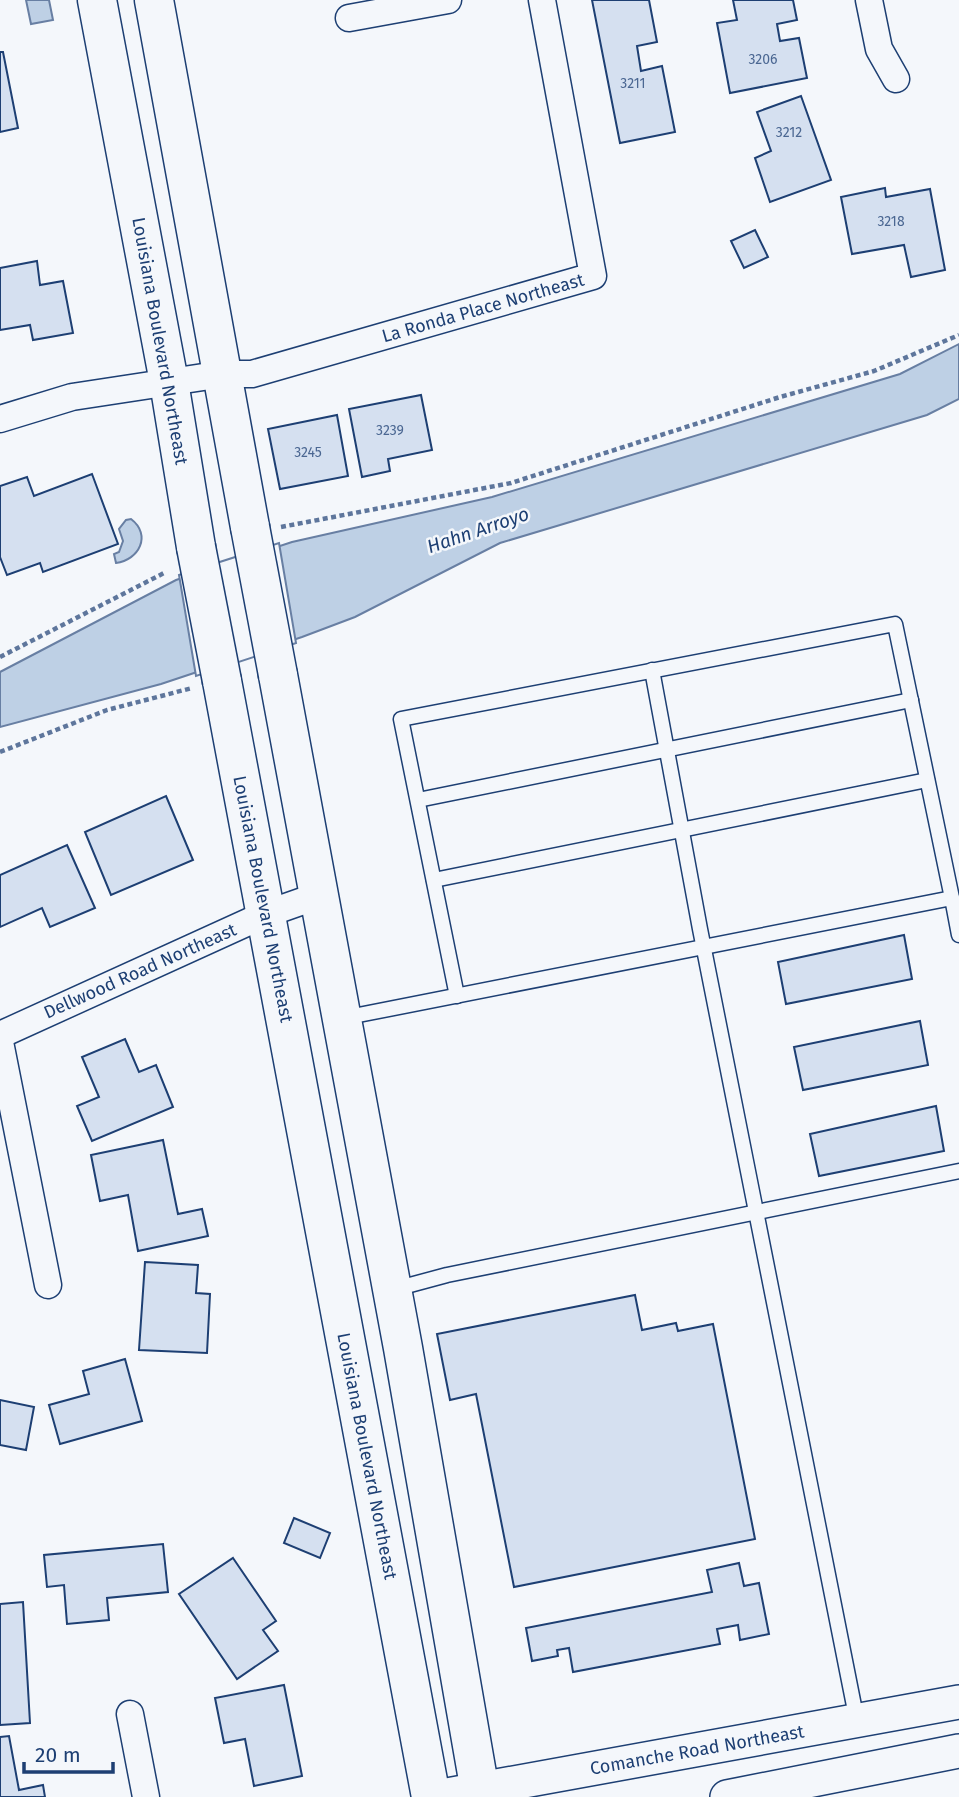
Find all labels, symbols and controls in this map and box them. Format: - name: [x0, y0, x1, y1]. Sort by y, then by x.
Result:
- house number: 3206: [748, 51, 778, 68]
- house number: 3211: [620, 75, 646, 92]
- house number: 3212: [776, 124, 802, 141]
- house number: 3218: [877, 213, 905, 230]
- street label: Louisiana Boulevard Northeast: [127, 215, 193, 467]
- street label: La Ronda Place Northeast: [379, 268, 587, 347]
- house number: 3239: [376, 422, 404, 439]
- house number: 3245: [294, 444, 322, 461]
- water label: Hahn Arroyo: [424, 502, 532, 558]
- street label: Louisiana Boulevard Northeast: [228, 774, 298, 1025]
- street label: Dellwood Road Northeast: [40, 918, 240, 1023]
- street label: Louisiana Boulevard Northeast: [332, 1331, 402, 1582]
- street label: Comanche Road Northeast: [588, 1720, 806, 1780]
- scale bar: [24, 1730, 114, 1774]
- text: 20 m: [35, 1742, 81, 1768]

